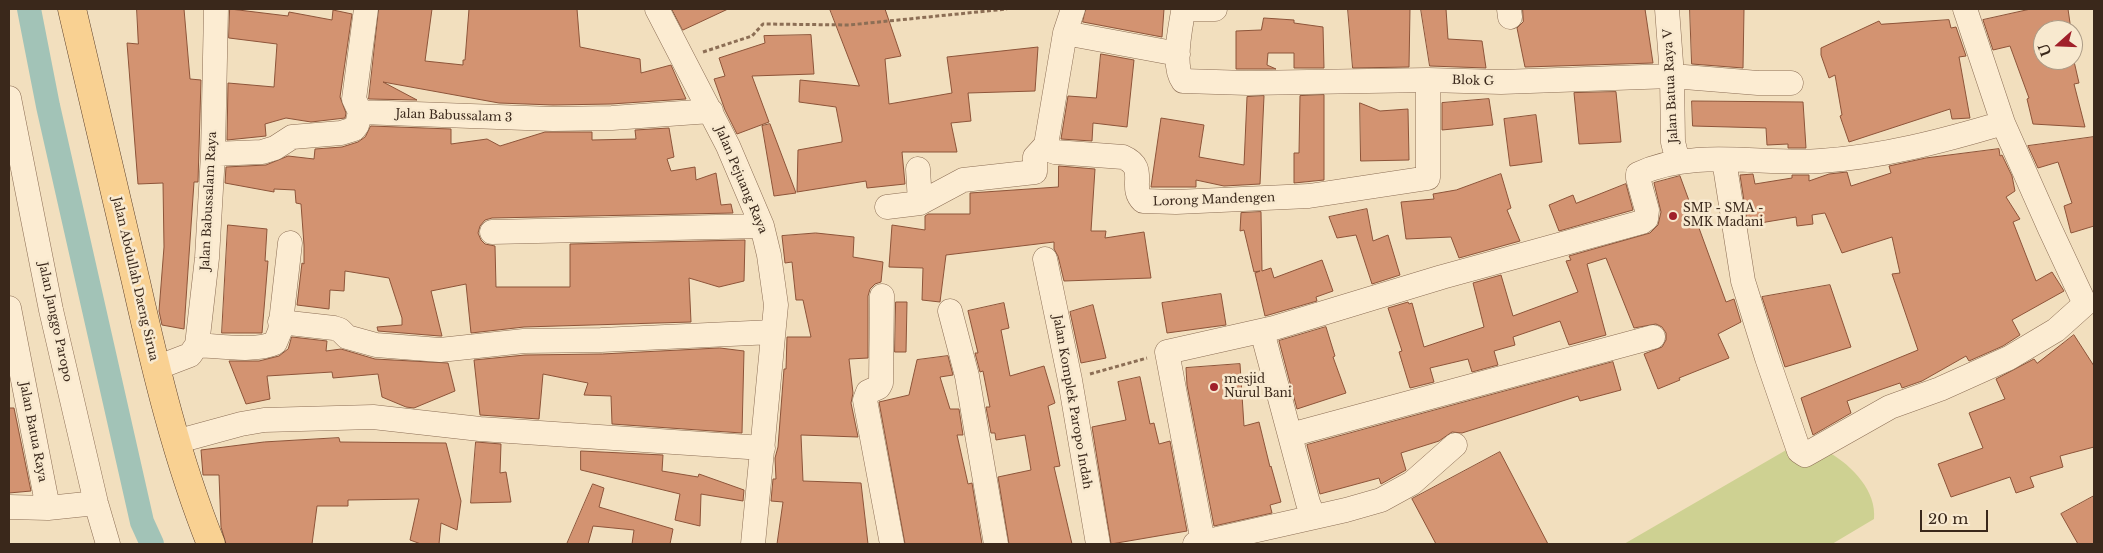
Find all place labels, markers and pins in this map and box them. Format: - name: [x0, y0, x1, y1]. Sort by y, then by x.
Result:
- place label: SMP - SMA - SMK Madani: [1683, 202, 1764, 230]
- marker: SMP - SMA - SMK Madani: [1667, 210, 1679, 222]
- place label: mesjid Nurul Bani: [1224, 373, 1292, 401]
- marker: mesjid Nurul Bani: [1208, 381, 1220, 393]

